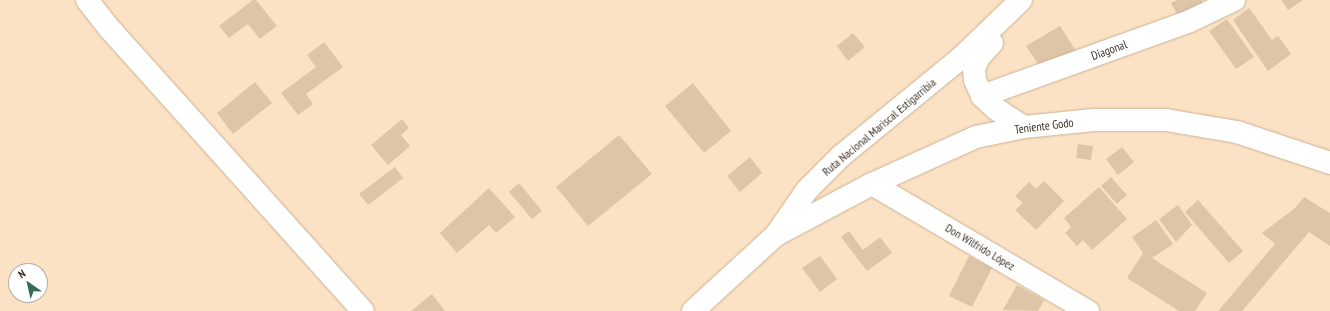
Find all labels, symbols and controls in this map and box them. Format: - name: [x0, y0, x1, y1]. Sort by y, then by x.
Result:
- street label: Diagonal: [1089, 37, 1129, 63]
- street label: Ruta Nacional Mariscal Estigarribia: [819, 75, 939, 179]
- street label: Teniente Godo: [1014, 115, 1074, 137]
- street label: Don Wilfrido López: [943, 221, 1017, 273]
- north arrow: [8, 263, 48, 303]
- text: N: [15, 266, 28, 281]

